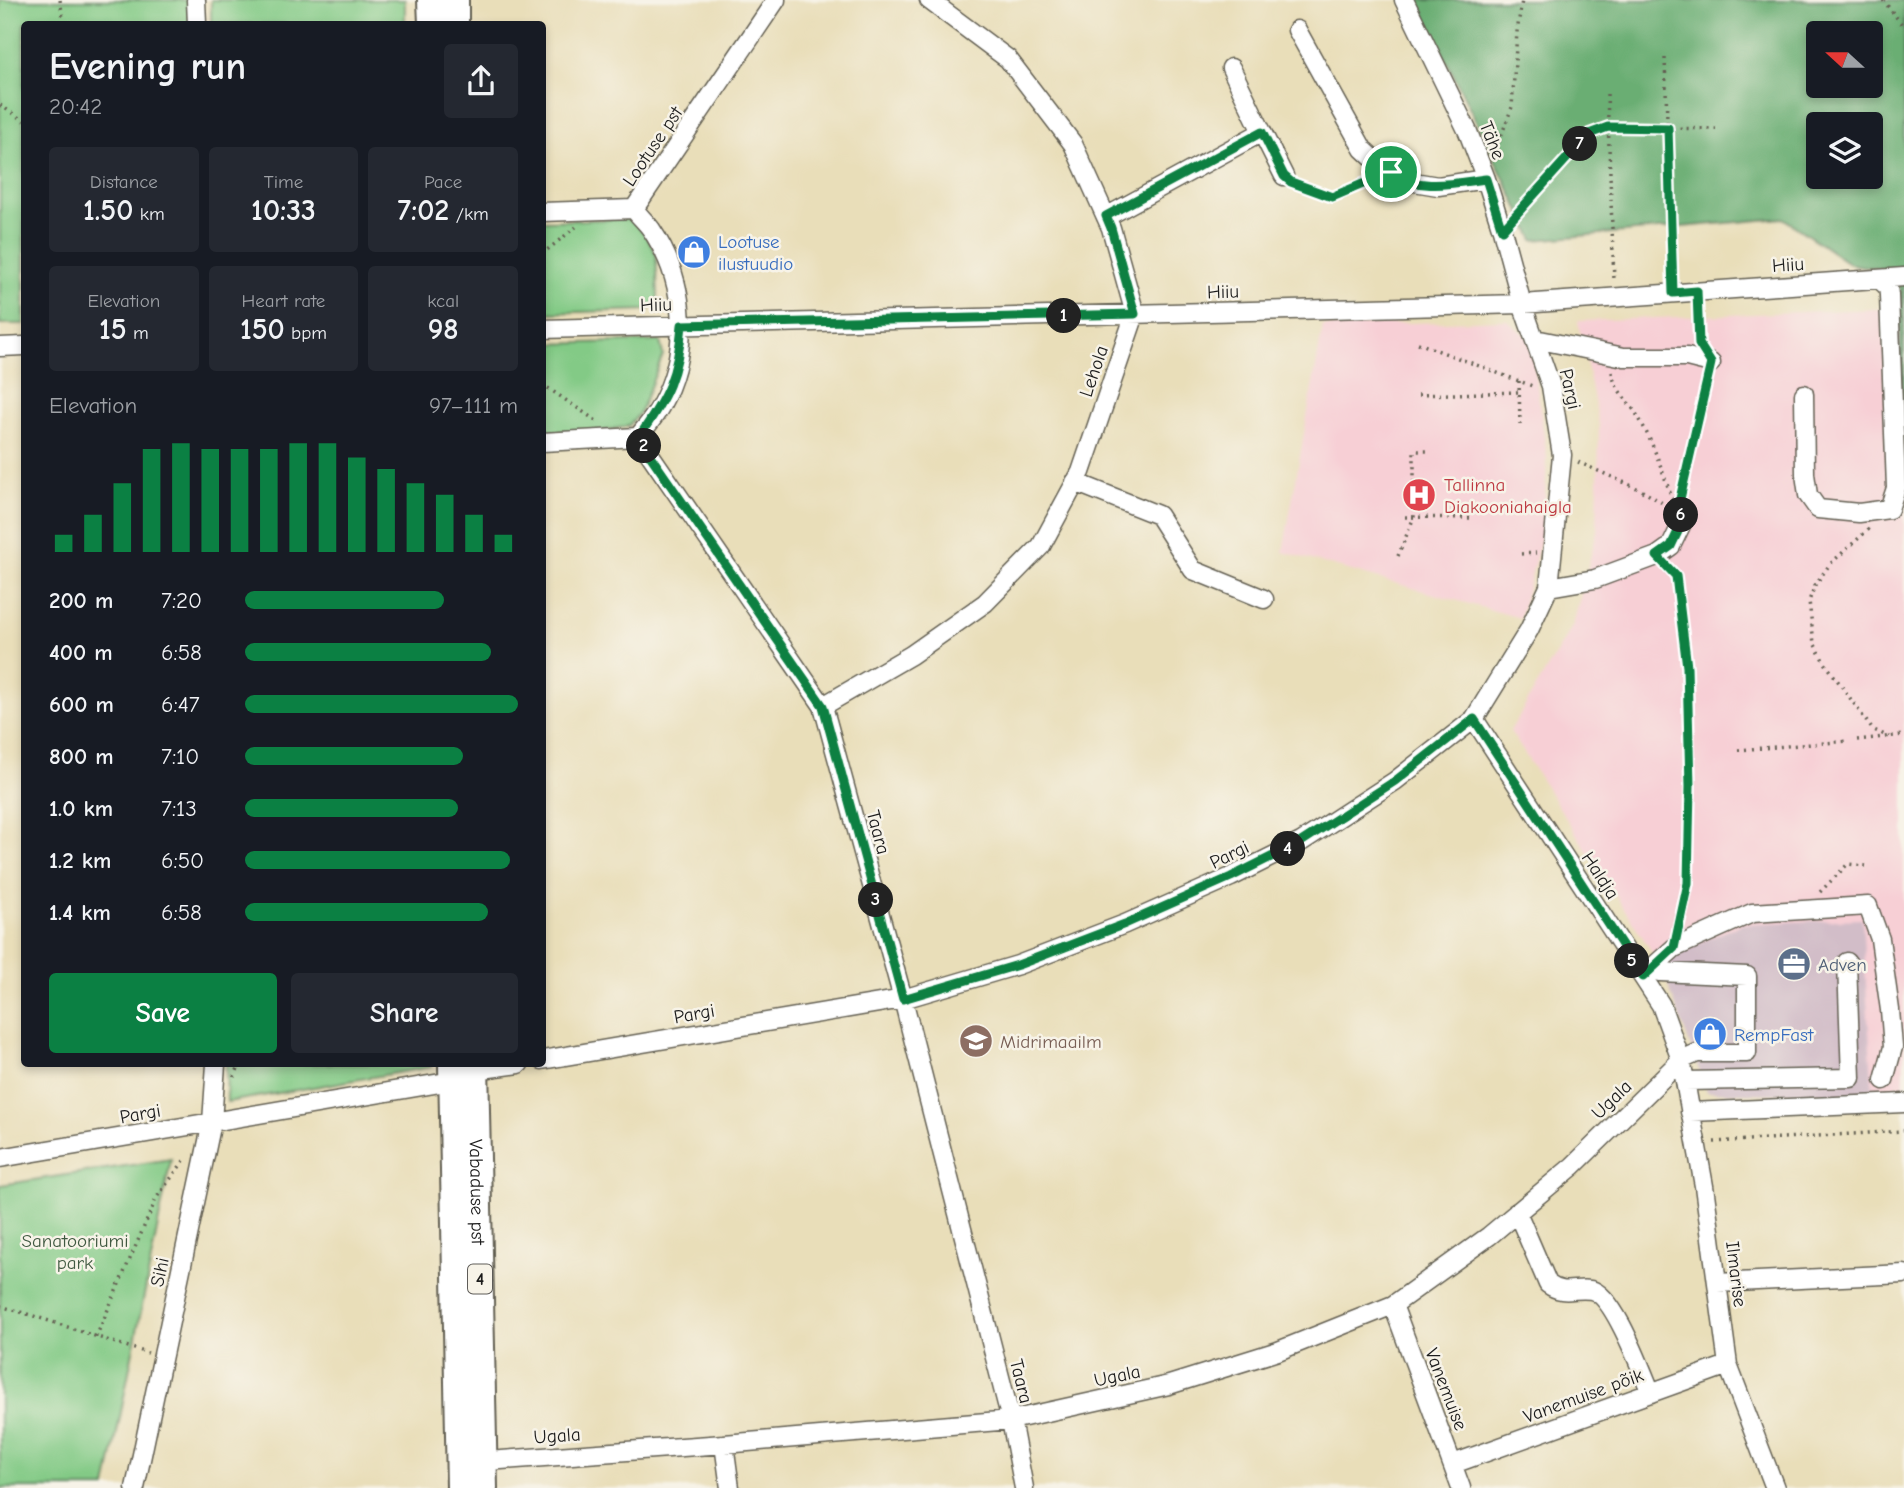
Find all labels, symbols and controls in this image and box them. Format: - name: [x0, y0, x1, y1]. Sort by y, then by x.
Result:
- north arrow: [1806, 21, 1883, 98]
- map controls: [1806, 21, 1883, 189]
- button: share: [444, 44, 518, 118]
- text: Evening run: [49, 45, 246, 89]
- text: 20:42: [49, 93, 102, 120]
- street label: Lootuse pst: [618, 102, 688, 191]
- button: layers: [1806, 112, 1883, 189]
- street label: Tähe: [1475, 118, 1510, 163]
- pin: 7: [1562, 127, 1598, 162]
- text: 7: [1575, 132, 1584, 154]
- pin: [1361, 142, 1421, 202]
- icon: arrive: [1372, 153, 1410, 191]
- text: Distance: [90, 171, 158, 193]
- text: Time: [264, 171, 303, 193]
- text: Pace: [424, 171, 462, 193]
- text: 1.50: [83, 193, 133, 228]
- text: 10:33: [251, 193, 316, 228]
- text: 7:02: [397, 193, 449, 228]
- text: km: [133, 203, 165, 225]
- text: /km: [449, 203, 489, 225]
- place label: Lootuse ilustuudio: [718, 231, 793, 275]
- shop icon: Lootuse ilustuudio: [675, 233, 713, 271]
- street label: Hiiu: [1771, 253, 1805, 277]
- street label: Hiiu: [1207, 280, 1239, 304]
- text: Elevation: [87, 290, 160, 312]
- text: Heart rate: [242, 290, 325, 312]
- text: kcal: [427, 290, 459, 312]
- street label: Hiiu: [640, 293, 672, 317]
- pin: 1: [1046, 298, 1082, 334]
- text: 1: [1060, 304, 1067, 326]
- text: 15: [99, 312, 127, 347]
- text: 150: [240, 312, 285, 347]
- text: 98: [428, 312, 459, 347]
- text: m: [127, 322, 149, 344]
- text: bpm: [285, 322, 327, 344]
- street label: Lehola: [1075, 343, 1113, 400]
- street label: Pargi: [1555, 367, 1585, 412]
- text: Elevation: [49, 392, 137, 419]
- text: 97–111 m: [429, 392, 518, 419]
- pin: 2: [626, 428, 662, 464]
- text: 2: [639, 434, 648, 456]
- place label: Tallinna Diakooniahaigla: [1444, 474, 1572, 518]
- hospital icon: Tallinna Diakooniahaigla: [1400, 476, 1438, 514]
- pin: 6: [1664, 498, 1698, 532]
- text: 6: [1676, 503, 1685, 525]
- text: 200 m: [49, 587, 113, 614]
- text: 7:20: [161, 587, 202, 614]
- text: 400 m: [49, 639, 113, 666]
- text: 6:58: [161, 639, 202, 666]
- text: 600 m: [49, 691, 114, 718]
- text: 6:47: [161, 691, 200, 718]
- text: 800 m: [49, 743, 114, 770]
- text: 7:10: [161, 743, 199, 770]
- text: 1.0 km: [49, 795, 113, 822]
- text: 7:13: [161, 795, 197, 822]
- street label: Taara: [862, 808, 894, 857]
- pin: 4: [1270, 832, 1306, 866]
- street label: Pargi: [1206, 836, 1253, 874]
- text: 4: [1283, 837, 1292, 859]
- text: 1.2 km: [49, 847, 111, 874]
- text: 6:50: [161, 847, 204, 874]
- street label: Haldja: [1577, 848, 1624, 903]
- pin: 3: [858, 883, 894, 918]
- text: 3: [871, 888, 880, 910]
- text: 1.4 km: [49, 899, 111, 926]
- text: 6:58: [161, 899, 202, 926]
- pin: 5: [1614, 944, 1650, 978]
- office icon: Adven: [1775, 945, 1813, 983]
- text: 5: [1626, 949, 1637, 971]
- place label: Adven: [1818, 954, 1867, 976]
- button: Save: [49, 973, 277, 1053]
- button: Share: [291, 973, 518, 1053]
- street label: Pargi: [672, 1000, 716, 1028]
- shop icon: RempFast: [1691, 1015, 1729, 1053]
- school or university icon: Midrimaailm: [957, 1022, 995, 1060]
- place label: RempFast: [1734, 1024, 1814, 1046]
- place label: Midrimaailm: [1000, 1031, 1102, 1053]
- street label: Ugala: [1587, 1075, 1636, 1124]
- street label: Pargi: [118, 1100, 162, 1128]
- street label: Vabaduse pst: [465, 1139, 489, 1246]
- park label: Sanatooriumi park: [21, 1230, 129, 1274]
- street label: Ilmarise: [1721, 1240, 1751, 1308]
- street label: Sihi: [146, 1256, 174, 1289]
- road number: 4: [468, 1264, 492, 1294]
- street label: Vanemuise: [1420, 1345, 1472, 1433]
- street label: Taara: [1005, 1357, 1037, 1406]
- street label: Ugala: [1092, 1360, 1142, 1392]
- street label: Vanemuise põik: [1520, 1364, 1647, 1428]
- street label: Ugala: [533, 1423, 581, 1449]

